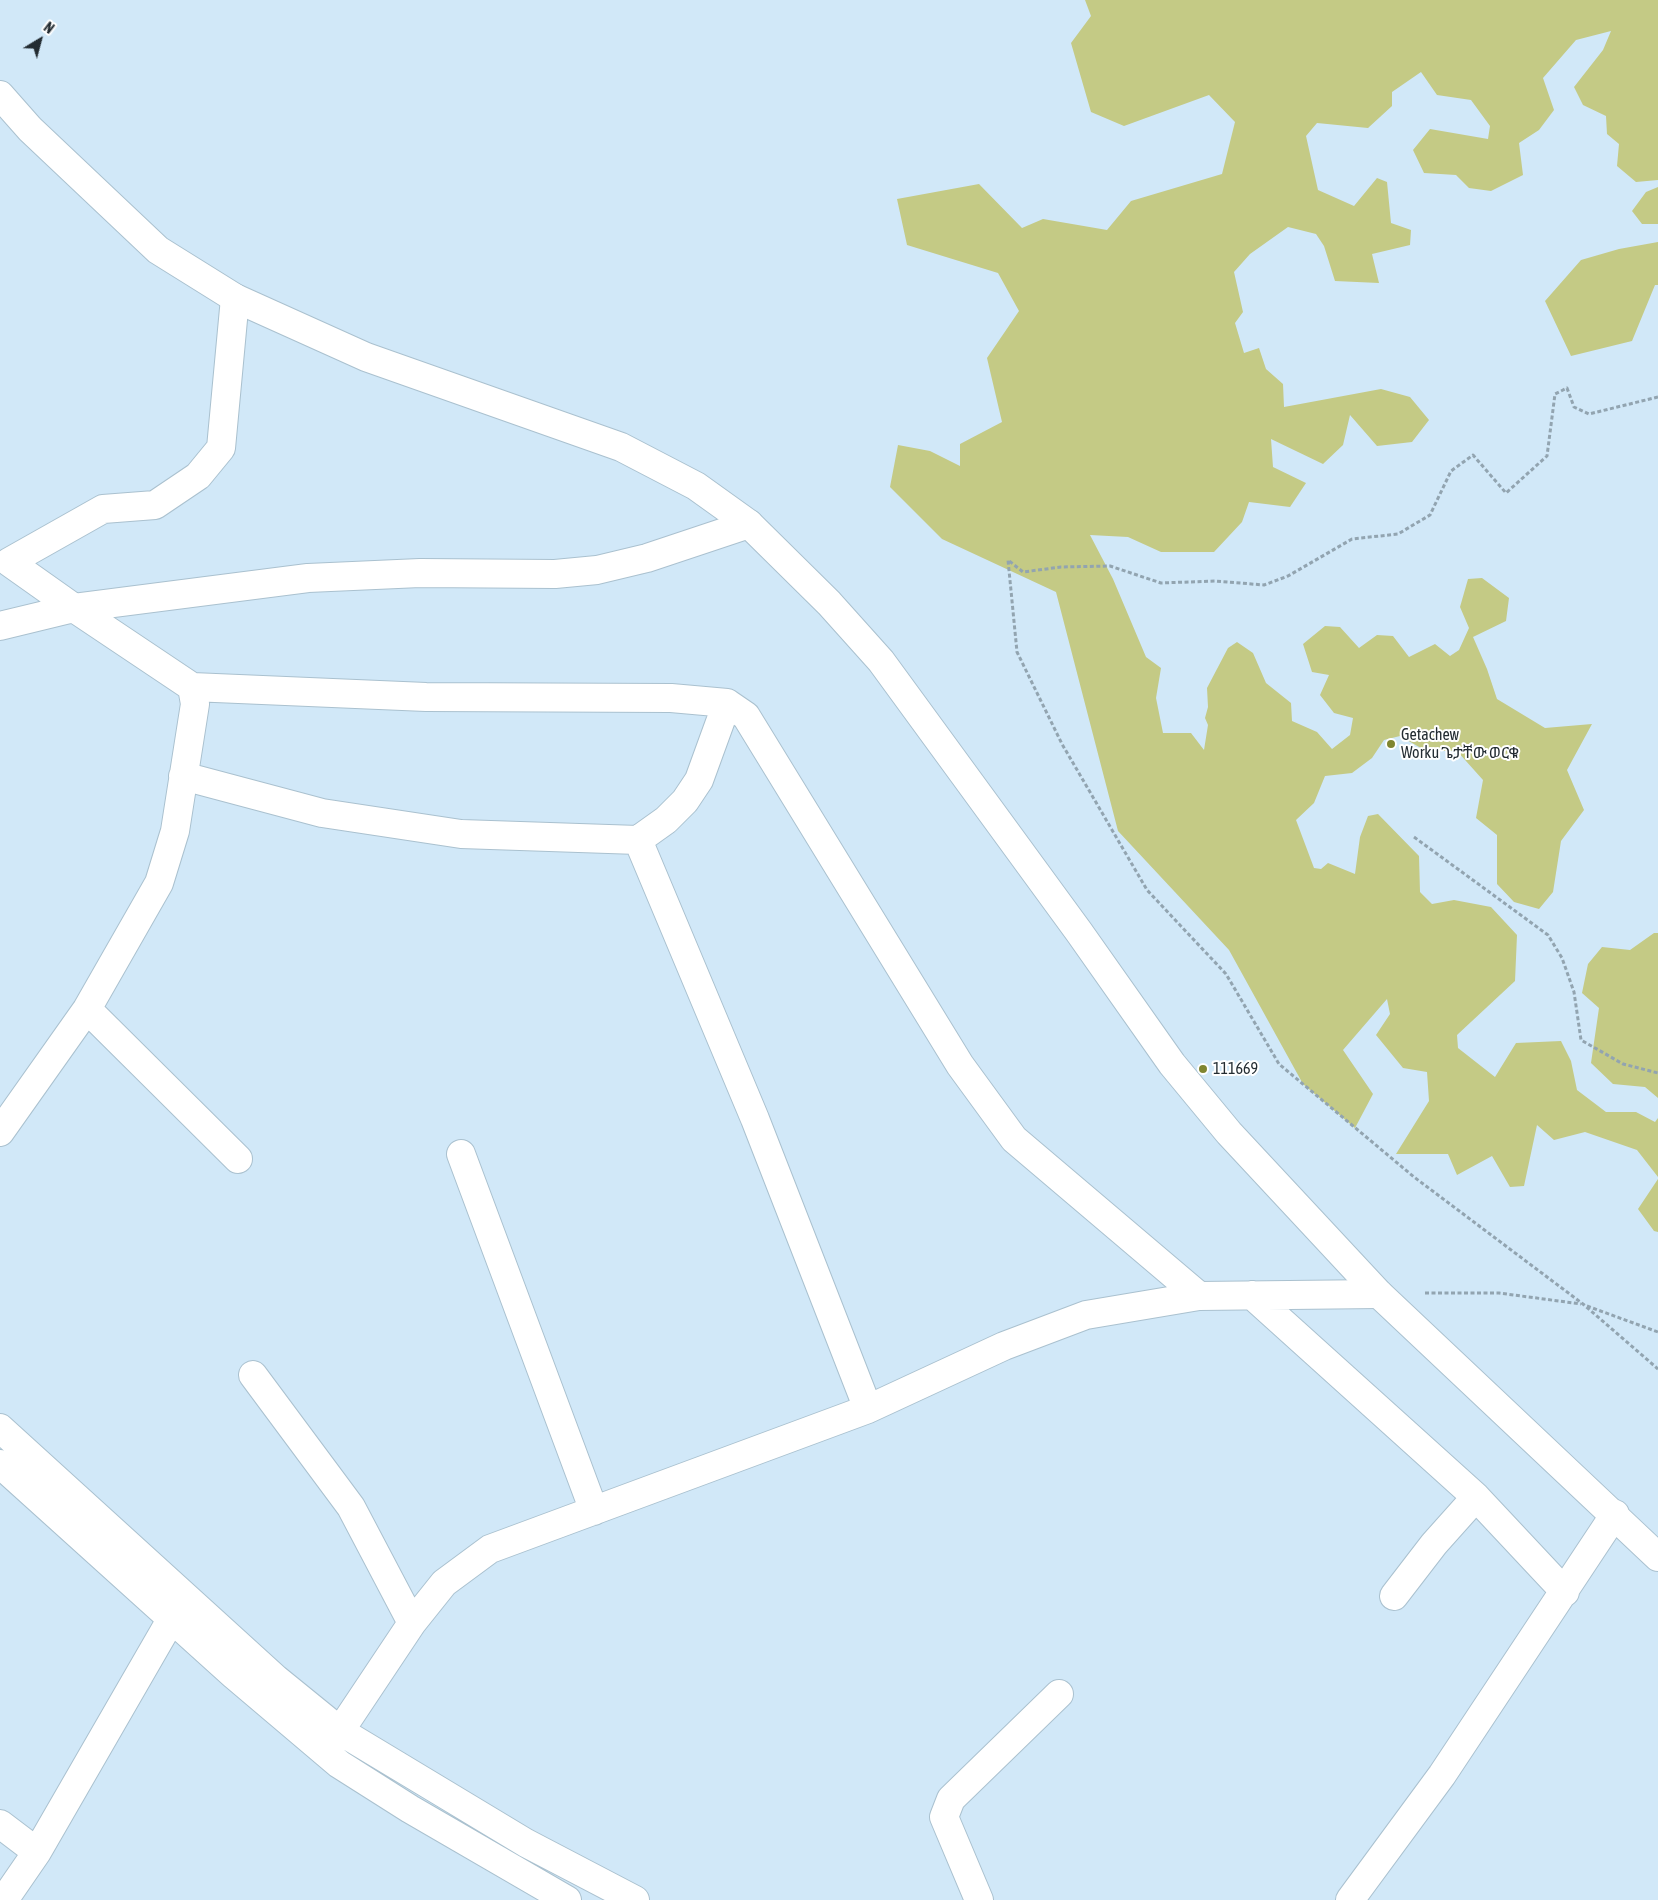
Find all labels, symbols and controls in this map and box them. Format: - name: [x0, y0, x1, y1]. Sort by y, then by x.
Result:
- north arrow: [15, 15, 65, 65]
- text: N: [41, 19, 57, 37]
- place label: Getachew Worku ጌታቸው ወርቁ: [1401, 725, 1519, 763]
- marker: Getachew Worku ጌታቸው ወርቁ: [1385, 738, 1397, 750]
- place label: 111669: [1213, 1059, 1258, 1079]
- marker: 111669: [1197, 1063, 1209, 1075]

